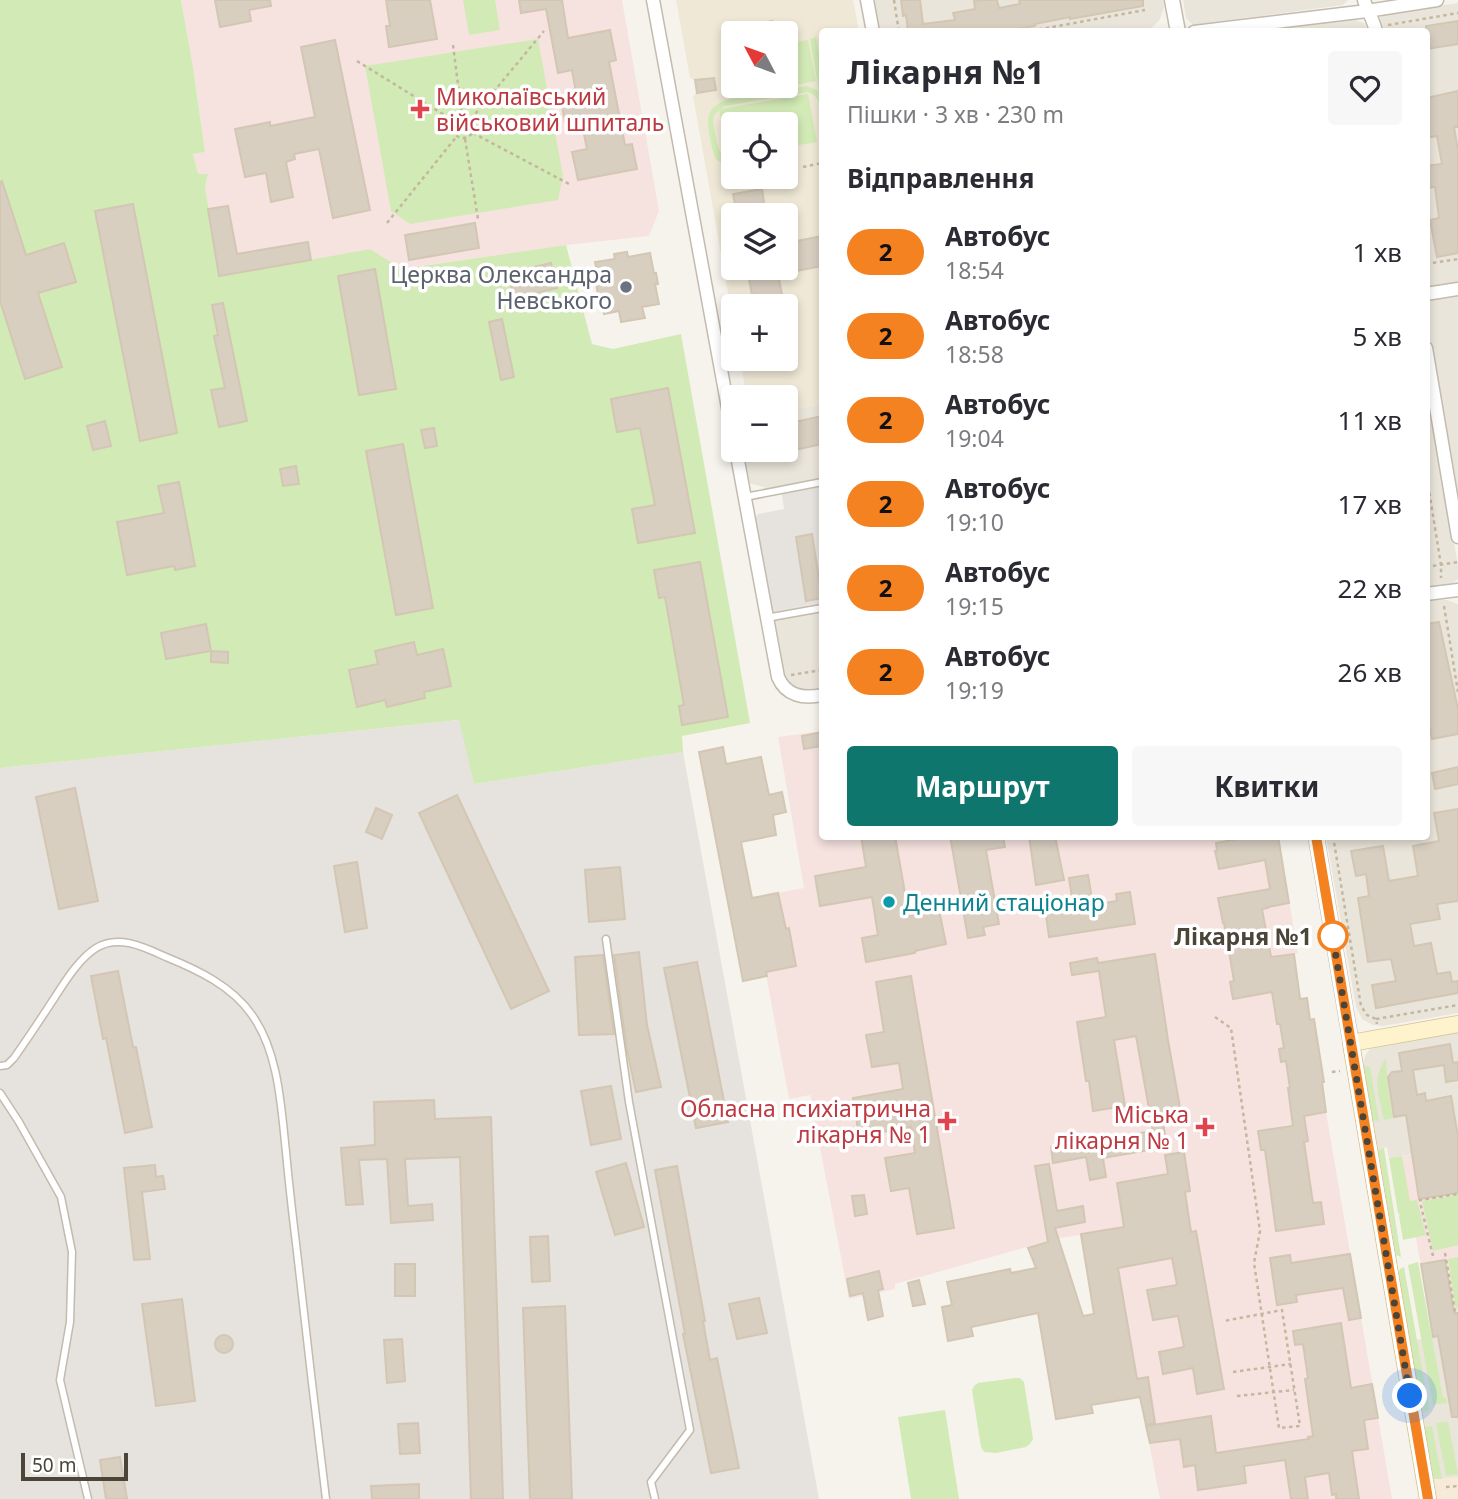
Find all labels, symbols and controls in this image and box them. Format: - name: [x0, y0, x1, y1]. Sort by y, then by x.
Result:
- north arrow: [721, 21, 798, 98]
- map controls: [721, 21, 798, 462]
- text: Лікарня №1: [847, 49, 1045, 94]
- button: heart: [1328, 51, 1402, 125]
- place label: Миколаївський військовий шпиталь: [436, 80, 664, 138]
- text: Пішки · 3 хв · 230 m: [847, 98, 1064, 130]
- marker: Миколаївський військовий шпиталь: [410, 99, 430, 119]
- button: locate: [721, 112, 798, 189]
- text: Відправлення: [847, 160, 1034, 196]
- button: layers: [721, 203, 798, 280]
- text: Автобус: [945, 218, 1050, 254]
- text: 1 хв: [1352, 234, 1402, 270]
- text: 2: [879, 235, 892, 268]
- text: 18:54: [945, 254, 1004, 286]
- place label: Церква Олександра Невського: [390, 258, 612, 316]
- marker: Церква Олександра Невського: [618, 279, 634, 295]
- button: +: [721, 294, 798, 371]
- text: Автобус: [945, 302, 1050, 338]
- text: 5 хв: [1352, 318, 1402, 354]
- text: 2: [879, 319, 892, 352]
- text: 18:58: [945, 338, 1004, 370]
- button: −: [721, 385, 798, 462]
- text: Автобус: [945, 386, 1050, 422]
- text: 11 хв: [1338, 402, 1402, 438]
- text: 2: [879, 403, 892, 436]
- text: 19:04: [945, 422, 1004, 454]
- text: Автобус: [945, 470, 1050, 506]
- text: 17 хв: [1338, 486, 1402, 522]
- text: 2: [879, 487, 892, 520]
- text: 19:10: [945, 506, 1004, 538]
- text: Автобус: [945, 554, 1050, 590]
- text: 22 хв: [1338, 570, 1402, 606]
- text: 2: [879, 571, 892, 604]
- text: 19:15: [945, 590, 1004, 622]
- text: Автобус: [945, 638, 1050, 674]
- text: 26 хв: [1338, 654, 1402, 690]
- text: 2: [879, 655, 892, 688]
- text: 19:19: [945, 674, 1004, 706]
- button: Маршрут: [847, 746, 1118, 826]
- button: Квитки: [1132, 746, 1402, 826]
- place label: Денний стаціонар: [903, 886, 1105, 918]
- marker: Денний стаціонар: [881, 894, 897, 910]
- place label: Лікарня №1: [1174, 920, 1312, 952]
- marker: Лікарня №1: [1318, 921, 1348, 951]
- place label: Обласна психіатрична лікарня № 1: [680, 1092, 931, 1150]
- place label: Міська лікарня № 1: [1055, 1098, 1189, 1156]
- marker: Обласна психіатрична лікарня № 1: [937, 1111, 957, 1131]
- marker: Міська лікарня № 1: [1195, 1117, 1215, 1137]
- your location: [1392, 1378, 1427, 1413]
- scale bar: [21, 1450, 128, 1482]
- text: 50 m: [32, 1452, 76, 1478]

